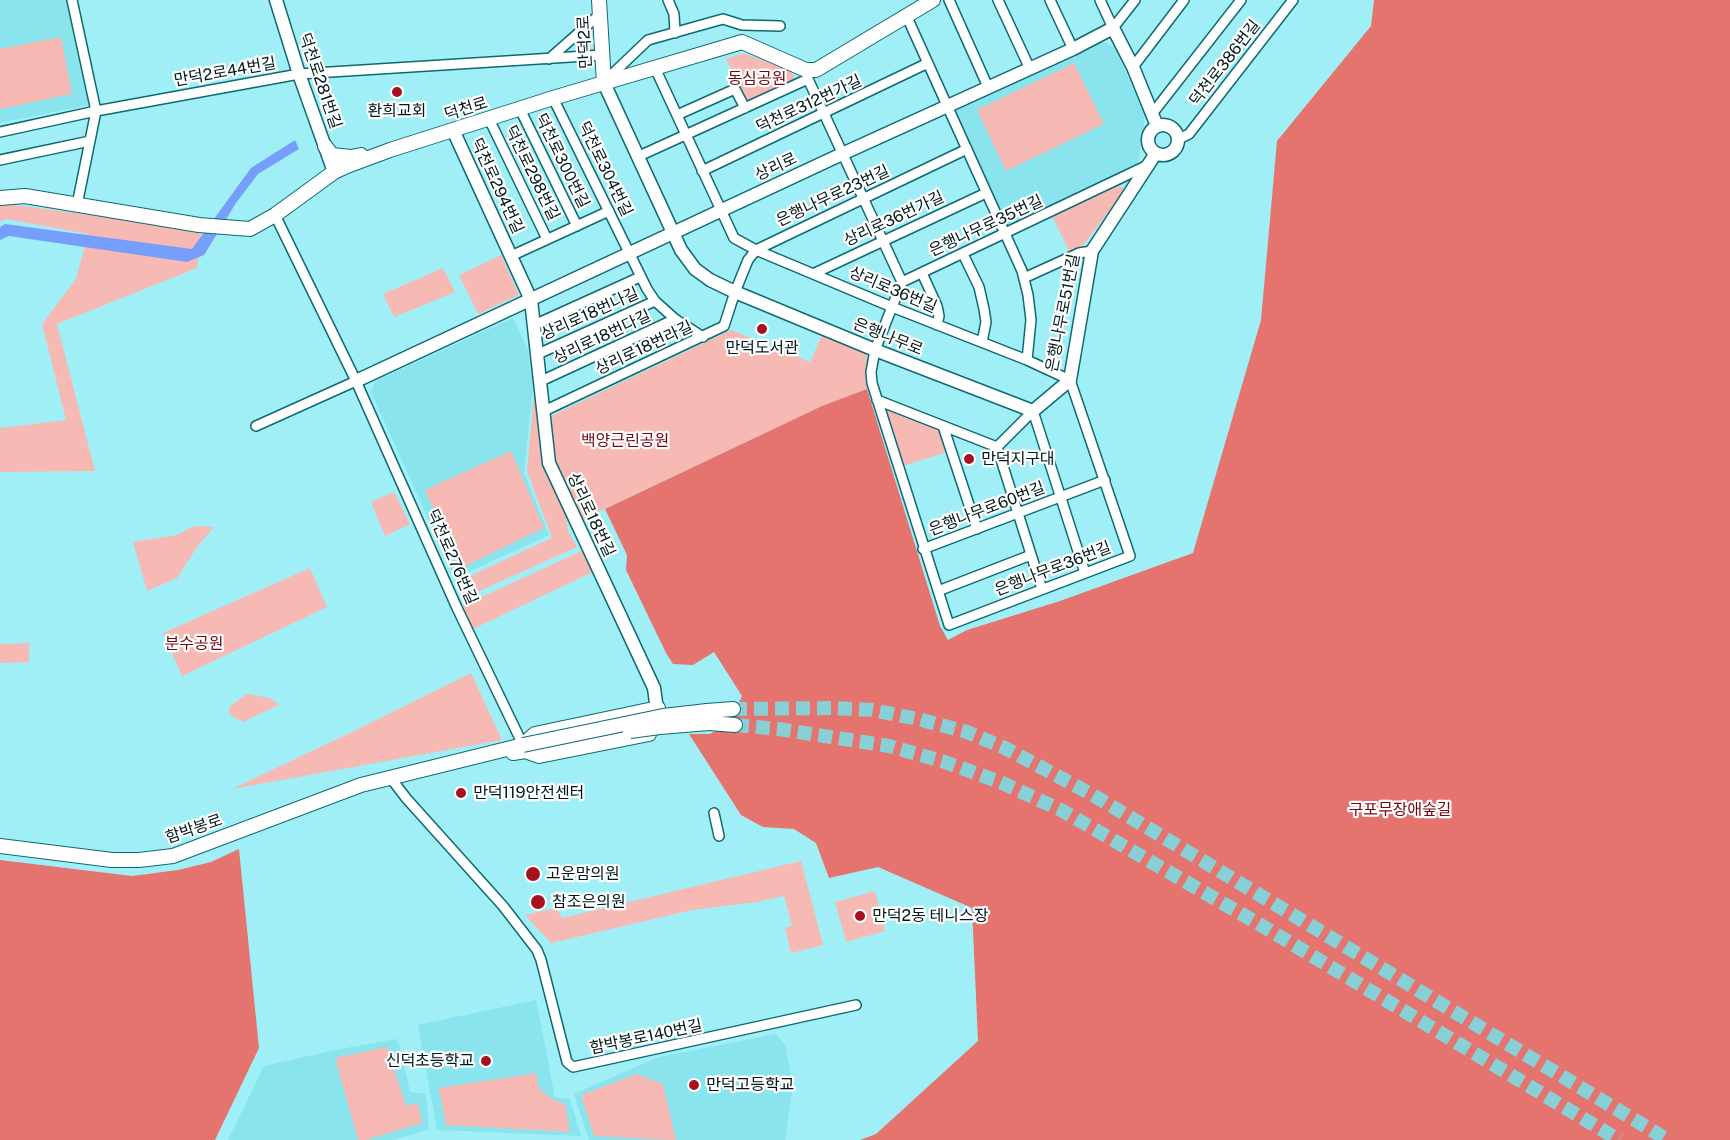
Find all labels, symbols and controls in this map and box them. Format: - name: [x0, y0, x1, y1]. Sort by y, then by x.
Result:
- street label: 만덕2로: [574, 15, 596, 69]
- street label: 덕천로386번길: [1185, 16, 1265, 110]
- street label: 덕천로281번길: [295, 31, 345, 131]
- street label: 만덕2로44번길: [172, 54, 278, 90]
- park label: 동심공원: [728, 69, 786, 89]
- street label: 덕천로312번가길: [753, 71, 865, 137]
- marker: 환희교회: [390, 85, 404, 99]
- street label: 덕천로: [442, 93, 490, 125]
- place label: 환희교회: [368, 101, 426, 121]
- street label: 덕천로300번길: [531, 110, 593, 212]
- street label: 덕천로304번길: [574, 118, 636, 220]
- street label: 덕천로298번길: [501, 122, 563, 224]
- street label: 덕천로294번길: [467, 135, 527, 237]
- street label: 상리로: [752, 149, 800, 185]
- street label: 은행나무로23번길: [773, 161, 893, 231]
- street label: 상리로36번가길: [841, 187, 947, 251]
- street label: 은행나무로35번길: [926, 191, 1046, 261]
- street label: 은행나무로51번길: [1042, 252, 1084, 374]
- street label: 상리로36번길: [846, 263, 940, 317]
- street label: 상리로18번나길: [538, 284, 642, 344]
- street label: 상리로18번다길: [550, 306, 654, 368]
- street label: 은행나무로: [850, 314, 926, 360]
- street label: 상리로18번라길: [592, 317, 696, 379]
- marker: 만덕도서관: [755, 322, 769, 336]
- place label: 만덕도서관: [725, 338, 799, 358]
- park label: 백양근린공원: [581, 431, 669, 451]
- place label: 만덕지구대: [981, 449, 1055, 469]
- marker: 만덕지구대: [962, 452, 976, 466]
- street label: 상리로18번길: [563, 470, 619, 560]
- street label: 은행나무로60번길: [926, 478, 1048, 540]
- street label: 덕천로276번길: [422, 506, 482, 608]
- street label: 은행나무로36번길: [992, 538, 1114, 600]
- park label: 분수공원: [165, 634, 223, 654]
- place label: 만덕119안전센터: [473, 783, 584, 803]
- marker: 만덕119안전센터: [454, 786, 468, 800]
- park label: 구포무장애숲길: [1348, 800, 1452, 820]
- street label: 함박봉로: [163, 810, 225, 848]
- place label: 고운맘의원: [546, 864, 620, 884]
- marker: 고운맘의원: [524, 865, 542, 883]
- place label: 참조은의원: [552, 892, 626, 912]
- marker: 참조은의원: [529, 893, 547, 911]
- place label: 만덕2동 테니스장: [872, 906, 988, 926]
- marker: 만덕2동 테니스장: [853, 909, 867, 923]
- street label: 함박봉로140번길: [588, 1016, 704, 1058]
- place label: 신덕초등학교: [386, 1051, 474, 1071]
- marker: 신덕초등학교: [479, 1054, 493, 1068]
- place label: 만덕고등학교: [706, 1075, 794, 1095]
- marker: 만덕고등학교: [687, 1078, 701, 1092]

